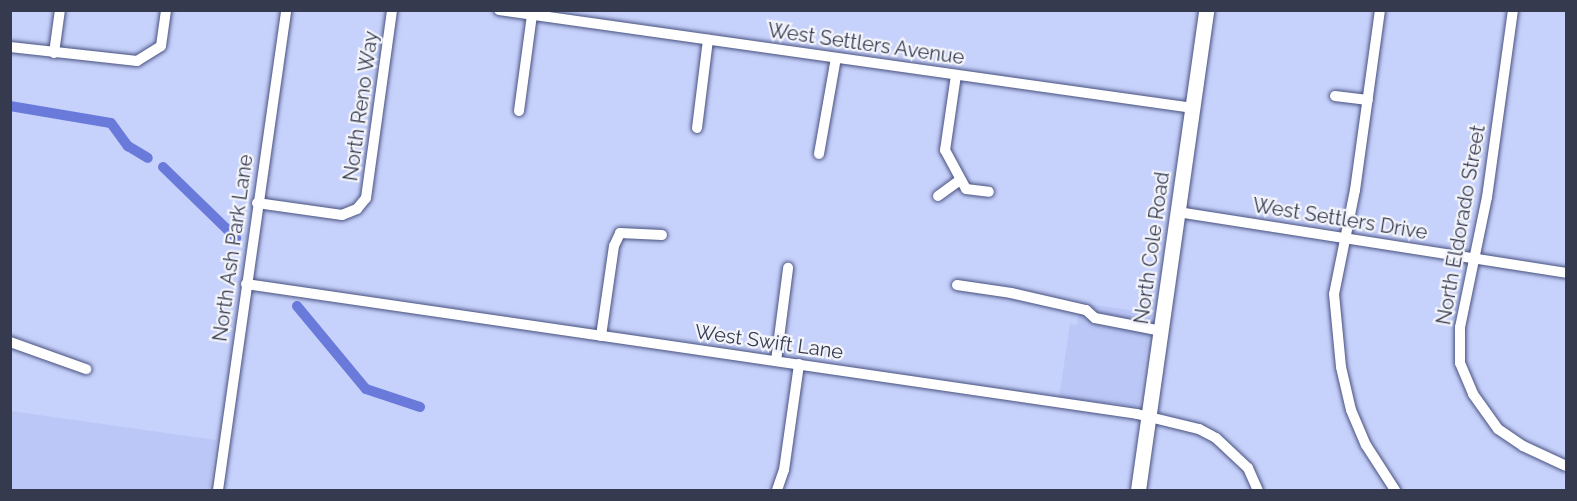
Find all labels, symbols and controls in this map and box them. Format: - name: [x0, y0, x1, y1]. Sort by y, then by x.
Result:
- street label: West Settlers Avenue: [766, 18, 966, 70]
- street label: North Reno Way: [339, 29, 383, 183]
- street label: North Eldorado Street: [1432, 123, 1490, 327]
- street label: North Ash Park Lane: [208, 153, 258, 343]
- street label: North Cole Road: [1129, 170, 1175, 326]
- street label: West Settlers Drive: [1251, 193, 1429, 245]
- street label: West Swift Lane: [693, 320, 845, 364]

